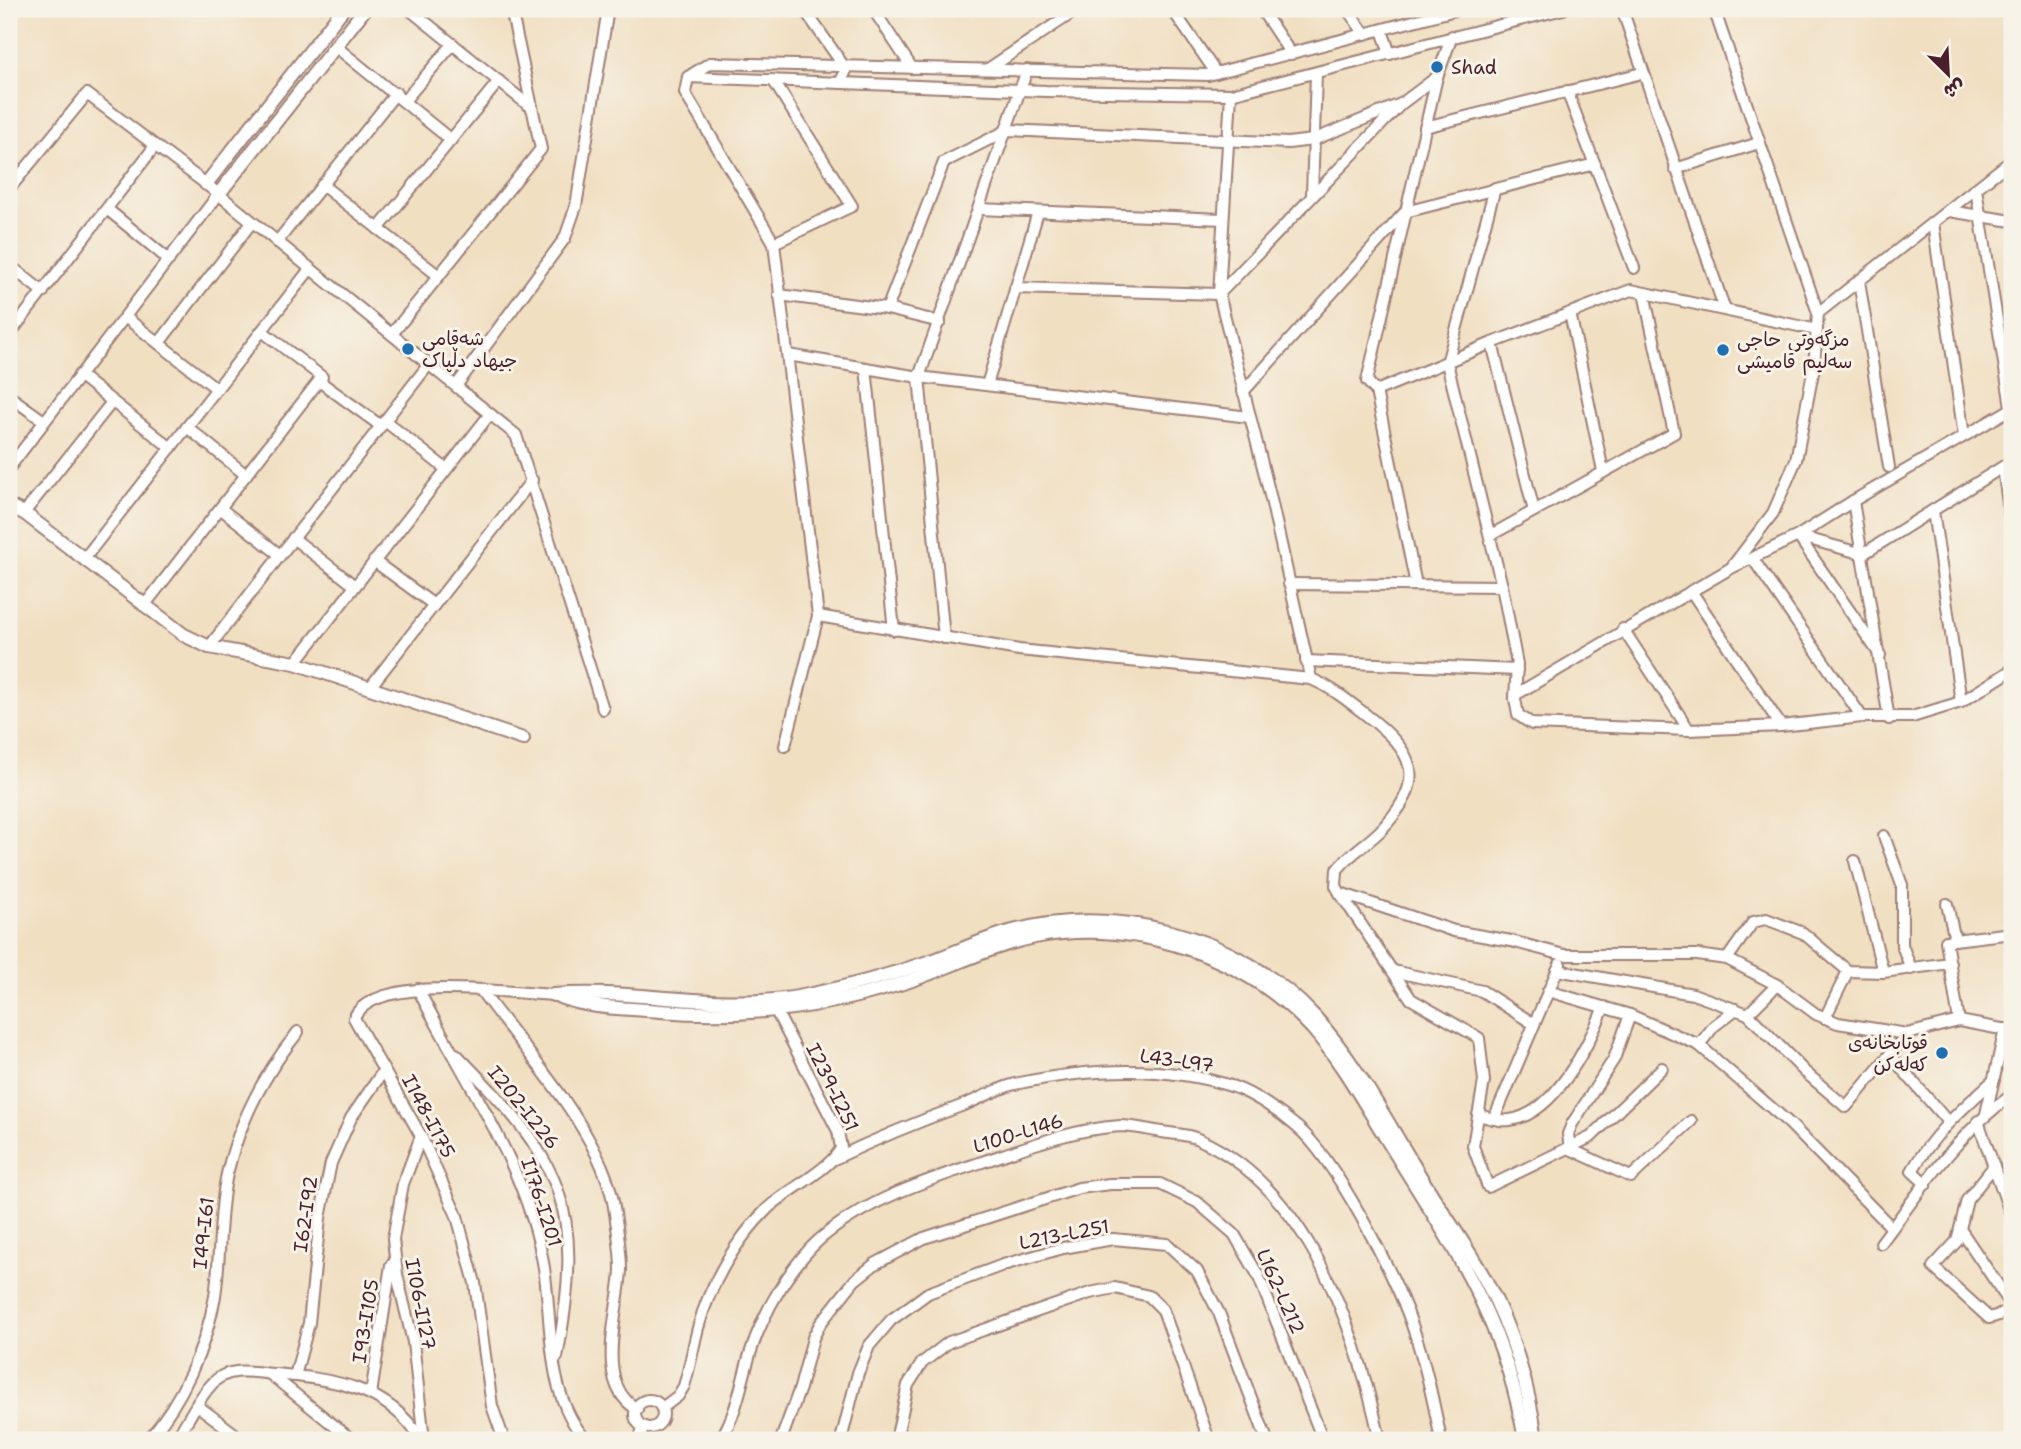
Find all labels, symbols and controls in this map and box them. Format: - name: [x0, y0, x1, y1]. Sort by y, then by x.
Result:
- north arrow: [1912, 38, 1982, 108]
- place label: Shad: [1451, 55, 1497, 80]
- marker: Shad: [1429, 59, 1445, 75]
- text: ش: [1940, 73, 1969, 105]
- place label: شەقامی جیهاد دڵپاک: [422, 326, 517, 373]
- place label: مزگەوتی حاجی سەلیم قامیشی: [1737, 327, 1853, 376]
- marker: شەقامی جیهاد دڵپاک: [400, 341, 416, 357]
- marker: مزگەوتی حاجی سەلیم قامیشی: [1715, 342, 1731, 358]
- place label: قوتابخانەی کەلەکن: [1848, 1030, 1928, 1077]
- street label: I239-I251: [800, 1039, 865, 1135]
- street label: L43-L97: [1138, 1043, 1216, 1078]
- marker: قوتابخانەی کەلەکن: [1934, 1045, 1950, 1061]
- street label: I202-I226: [482, 1060, 565, 1154]
- street label: I148-I175: [396, 1070, 461, 1162]
- street label: L100-L146: [970, 1108, 1066, 1159]
- street label: I176-I201: [515, 1154, 568, 1250]
- street label: I62-I92: [288, 1174, 323, 1254]
- street label: I49-I61: [187, 1196, 220, 1270]
- street label: L213-L251: [1017, 1213, 1111, 1255]
- street label: L162-L212: [1251, 1245, 1310, 1338]
- street label: I106-I127: [399, 1256, 442, 1352]
- street label: I93-I105: [347, 1277, 384, 1365]

